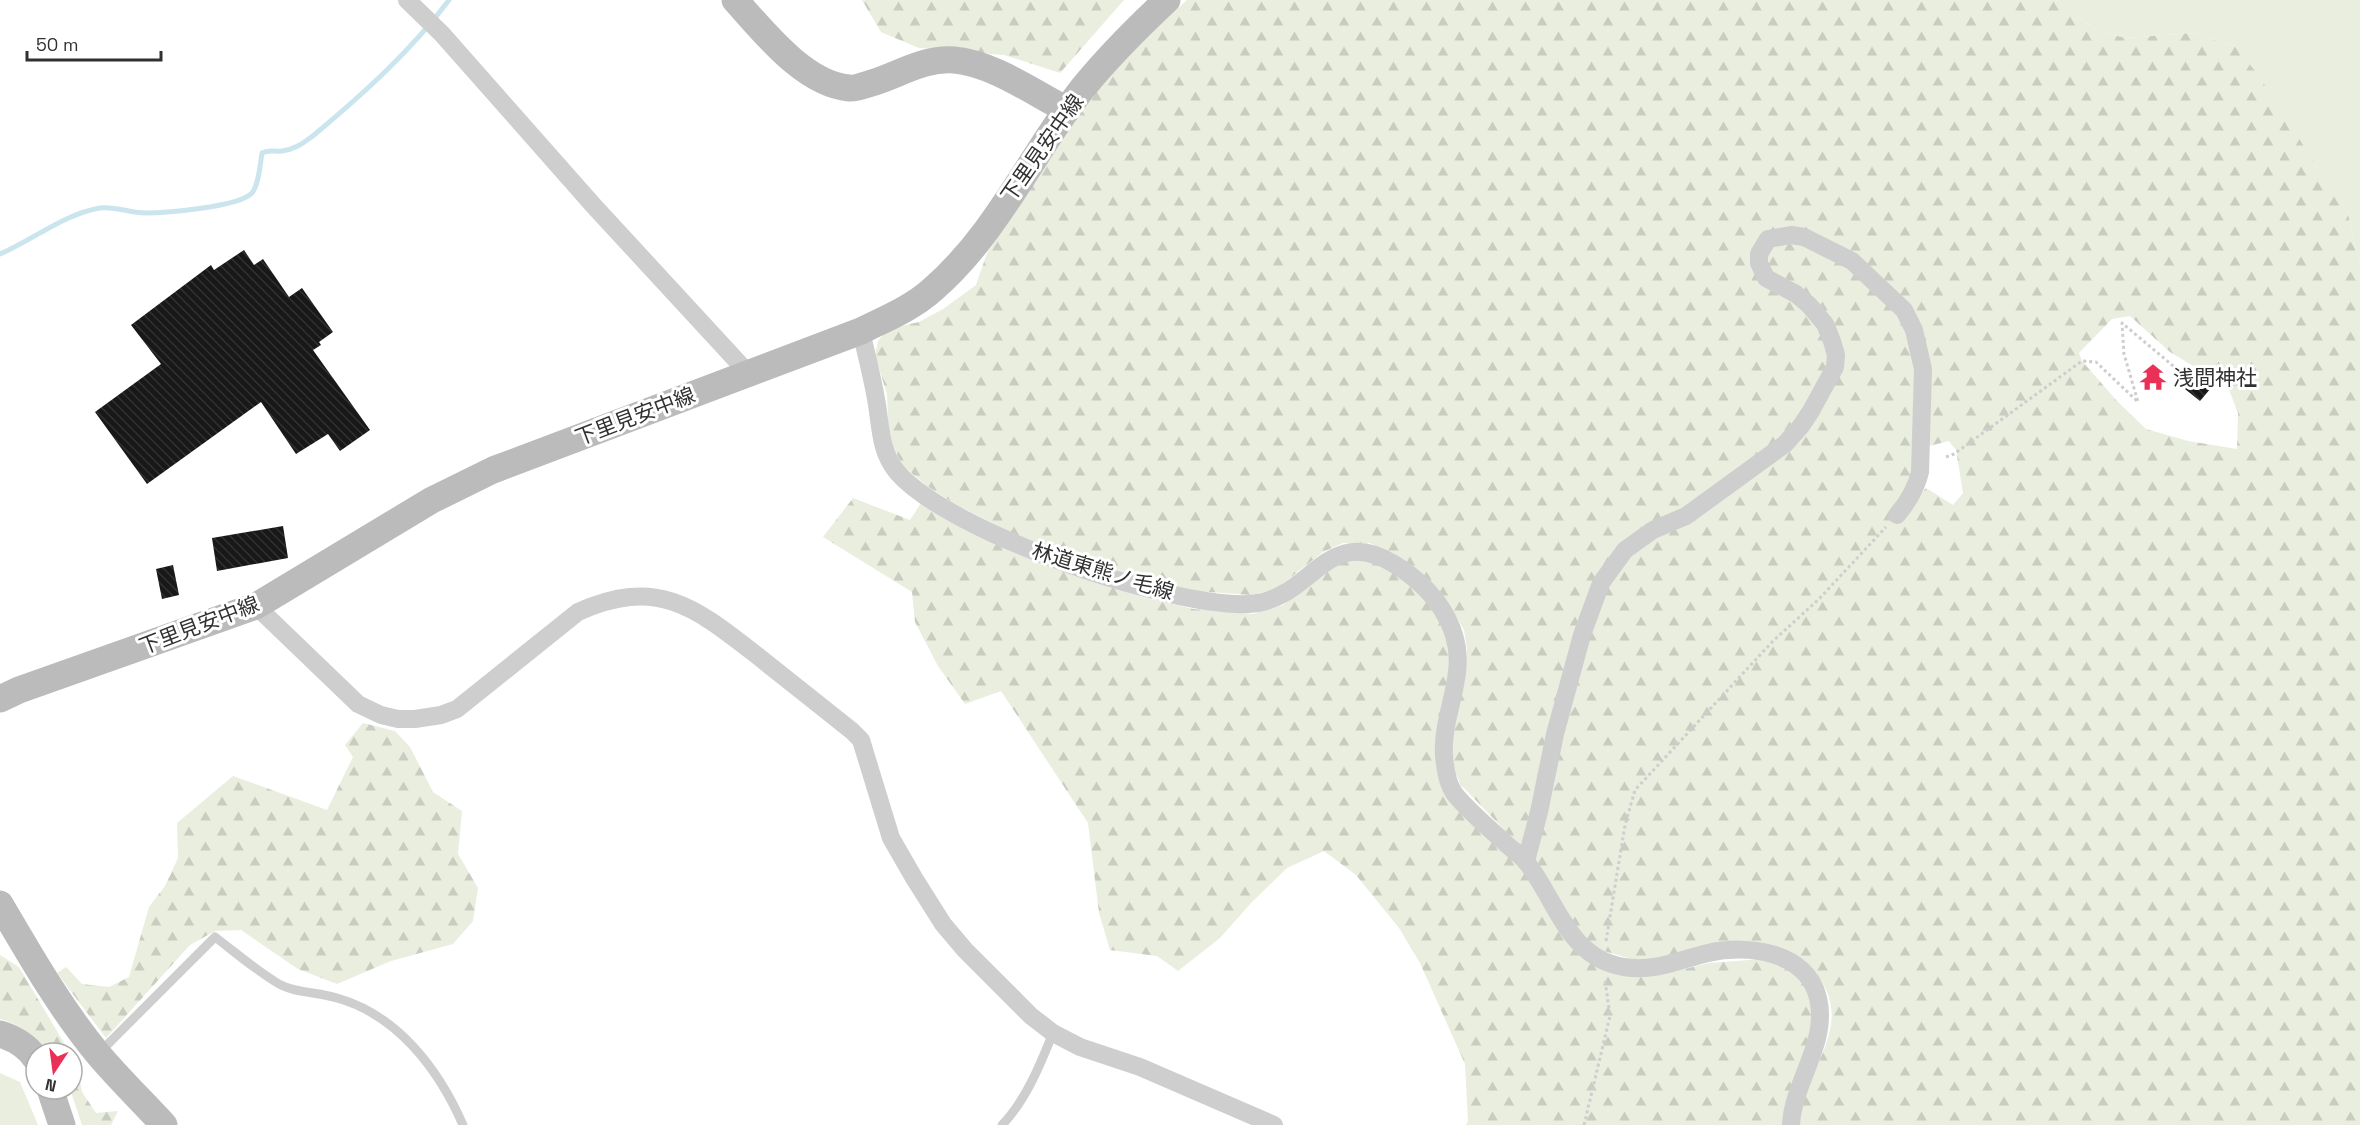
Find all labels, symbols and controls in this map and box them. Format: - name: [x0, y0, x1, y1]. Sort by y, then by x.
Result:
- scale bar: [27, 24, 160, 62]
- text: 50 m: [36, 33, 78, 56]
- street label: 下里見安中線: [995, 89, 1089, 207]
- temple icon: 浅間神社: [2138, 362, 2168, 392]
- place label: 浅間神社: [2173, 364, 2257, 391]
- street label: 下里見安中線: [571, 381, 699, 451]
- street label: 林道東熊ノ毛線: [1029, 537, 1177, 605]
- street label: 下里見安中線: [135, 590, 263, 660]
- north arrow: [24, 1041, 84, 1101]
- text: N: [43, 1074, 58, 1097]

